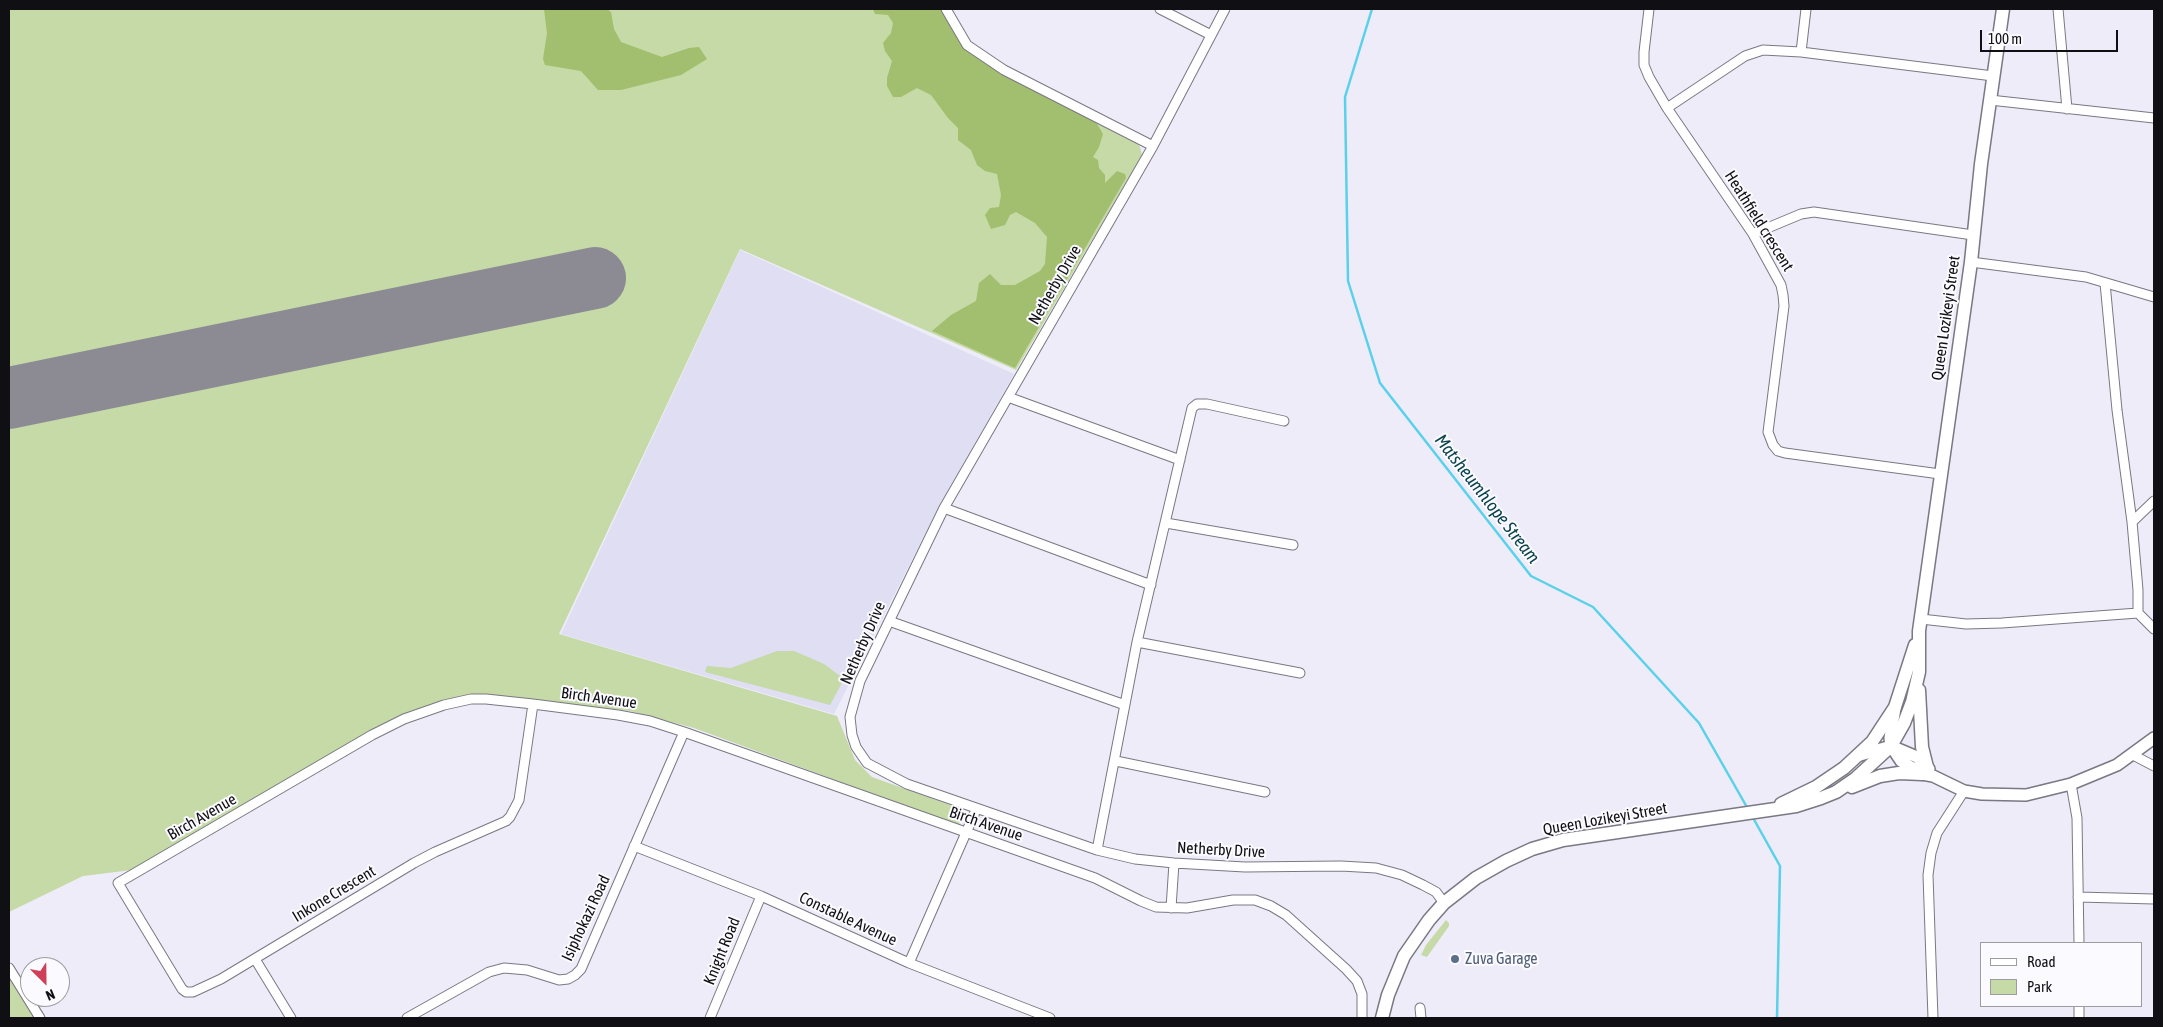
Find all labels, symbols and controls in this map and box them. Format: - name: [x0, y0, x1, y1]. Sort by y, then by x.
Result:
- scale bar: [1983, 20, 2120, 52]
- text: 100 m: [1988, 30, 2022, 47]
- street label: Heathfield crescent: [1720, 167, 1798, 275]
- street label: Netherby Drive: [1025, 242, 1085, 328]
- street label: Queen Lozikeyi Street: [1928, 254, 1964, 382]
- water label: Matsheumhlope Stream: [1430, 430, 1544, 568]
- street label: Netherby Drive: [836, 599, 890, 687]
- street label: Birch Avenue: [560, 683, 638, 713]
- street label: Birch Avenue: [164, 790, 240, 844]
- street label: Queen Lozikeyi Street: [1541, 799, 1669, 839]
- street label: Birch Avenue: [947, 803, 1025, 845]
- street label: Netherby Drive: [1176, 838, 1266, 862]
- street label: Inkone Crescent: [289, 862, 379, 926]
- street label: Isiphokazi Road: [558, 872, 614, 964]
- street label: Constable Avenue: [796, 888, 900, 950]
- street label: Knight Road: [700, 914, 744, 988]
- legend: [1980, 942, 2143, 1007]
- place label: Zuva Garage: [1465, 949, 1538, 969]
- marker: Zuva Garage: [1449, 953, 1461, 965]
- text: Road: [2027, 953, 2056, 970]
- north arrow: [20, 957, 70, 1007]
- text: Park: [2027, 978, 2052, 995]
- text: N: [44, 986, 57, 1004]

